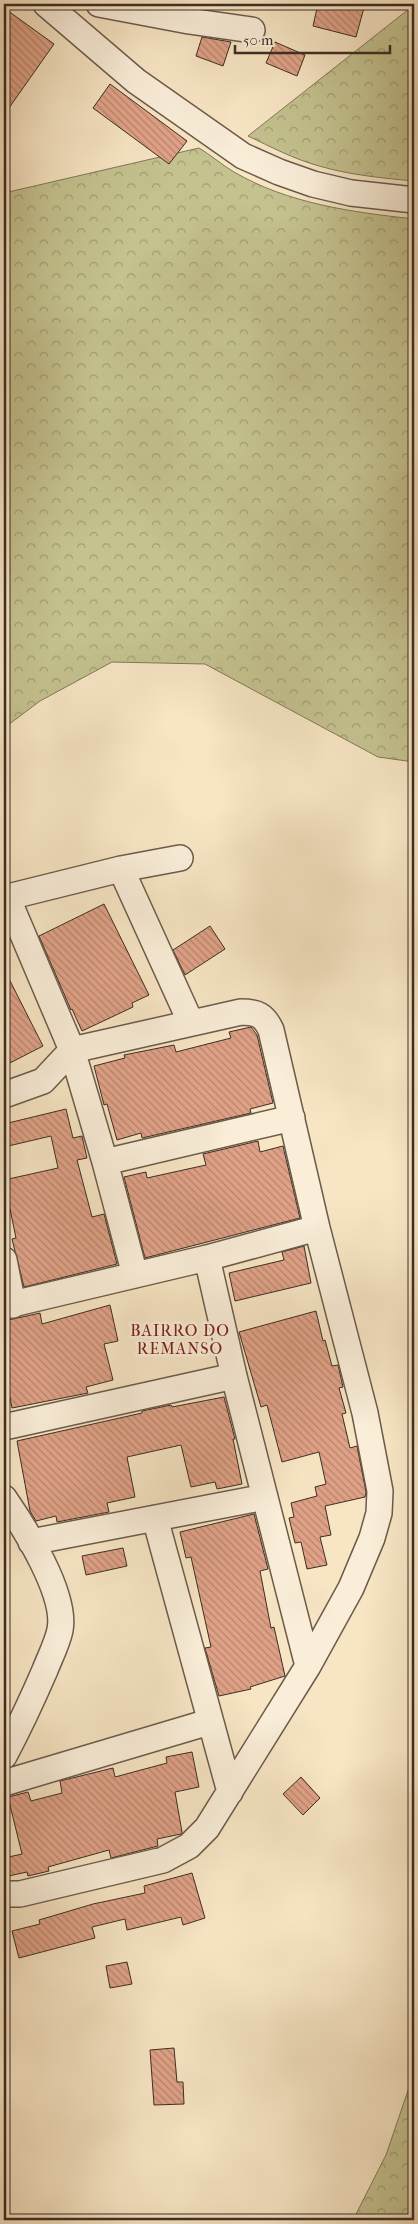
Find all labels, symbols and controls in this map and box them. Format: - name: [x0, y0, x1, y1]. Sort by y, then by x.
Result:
- scale bar: [235, 22, 390, 54]
- text: 50 m: [243, 31, 274, 49]
- district label: BAIRRO DO REMANSO: [130, 1321, 230, 1358]

